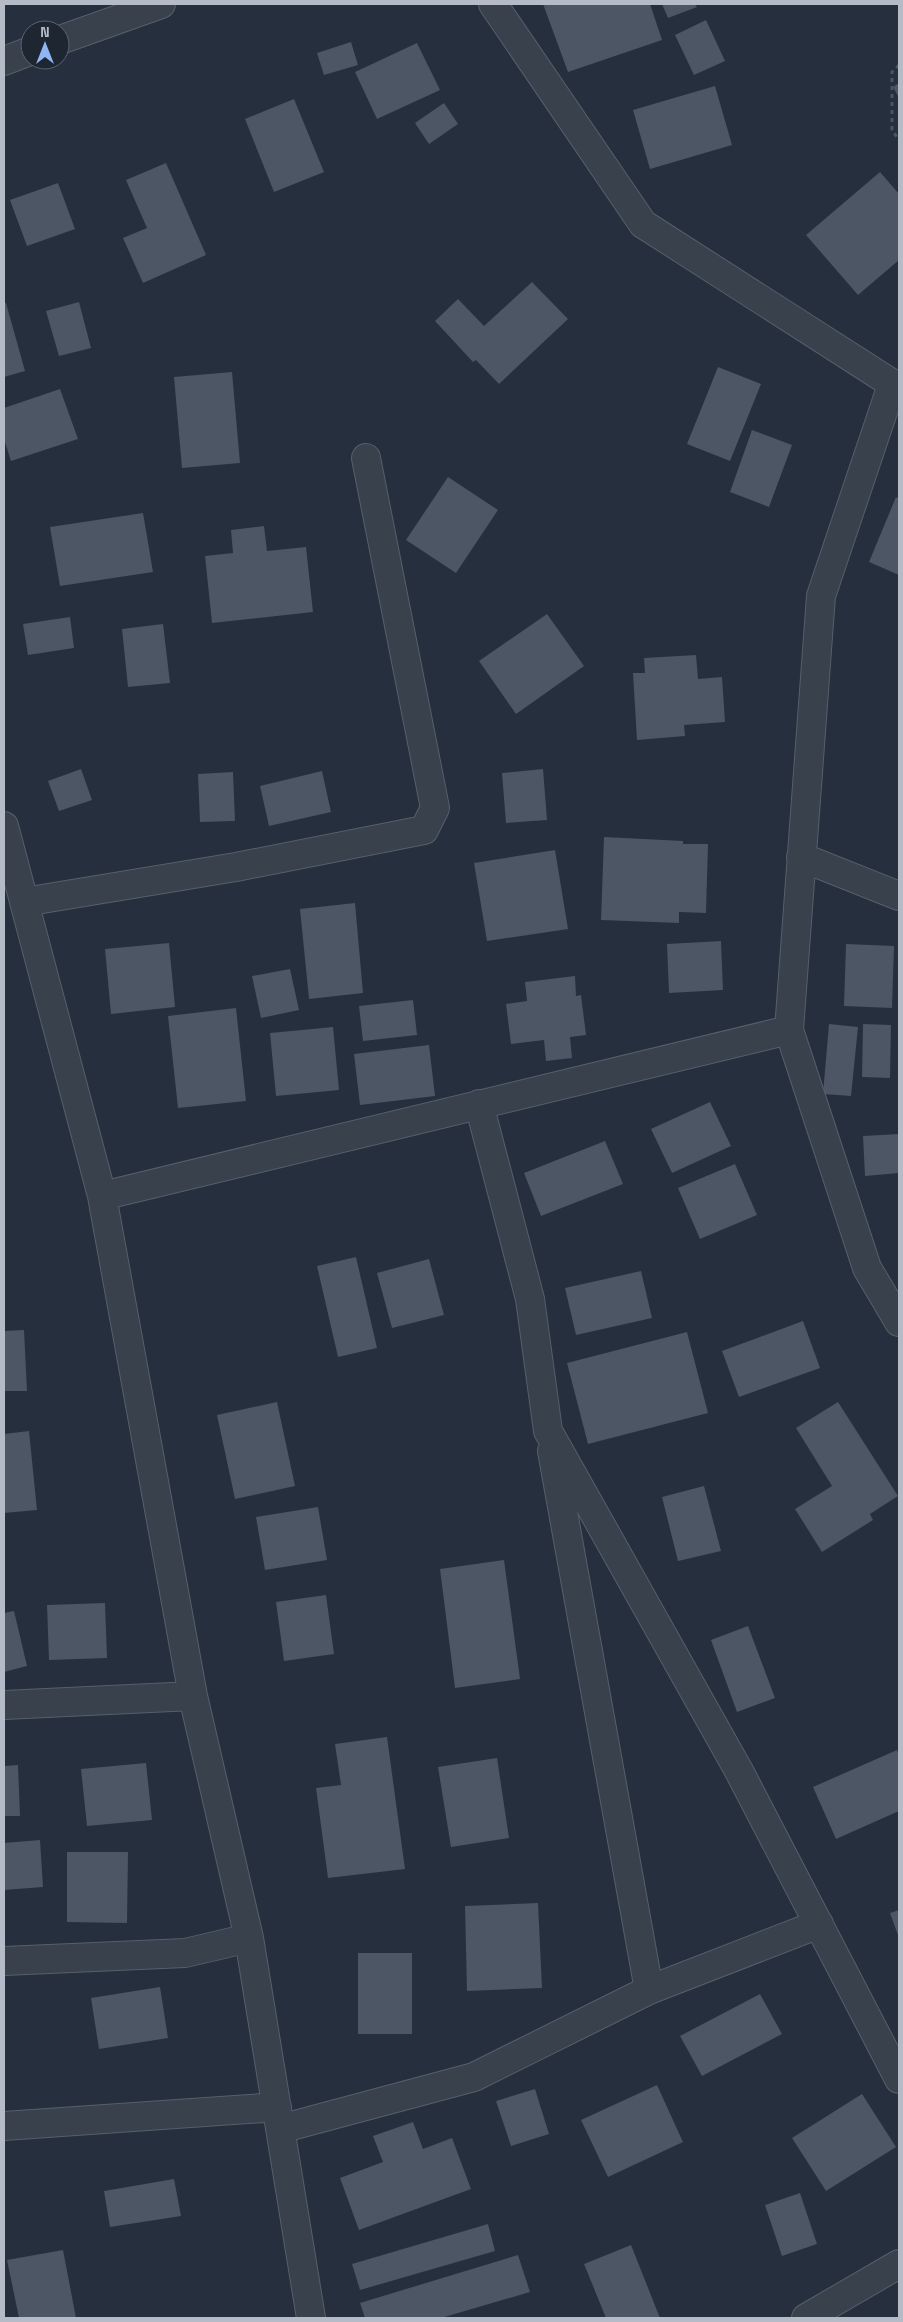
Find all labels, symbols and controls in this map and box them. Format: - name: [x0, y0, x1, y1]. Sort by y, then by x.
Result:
- north arrow: [20, 20, 70, 70]
- text: N: [40, 23, 50, 41]

